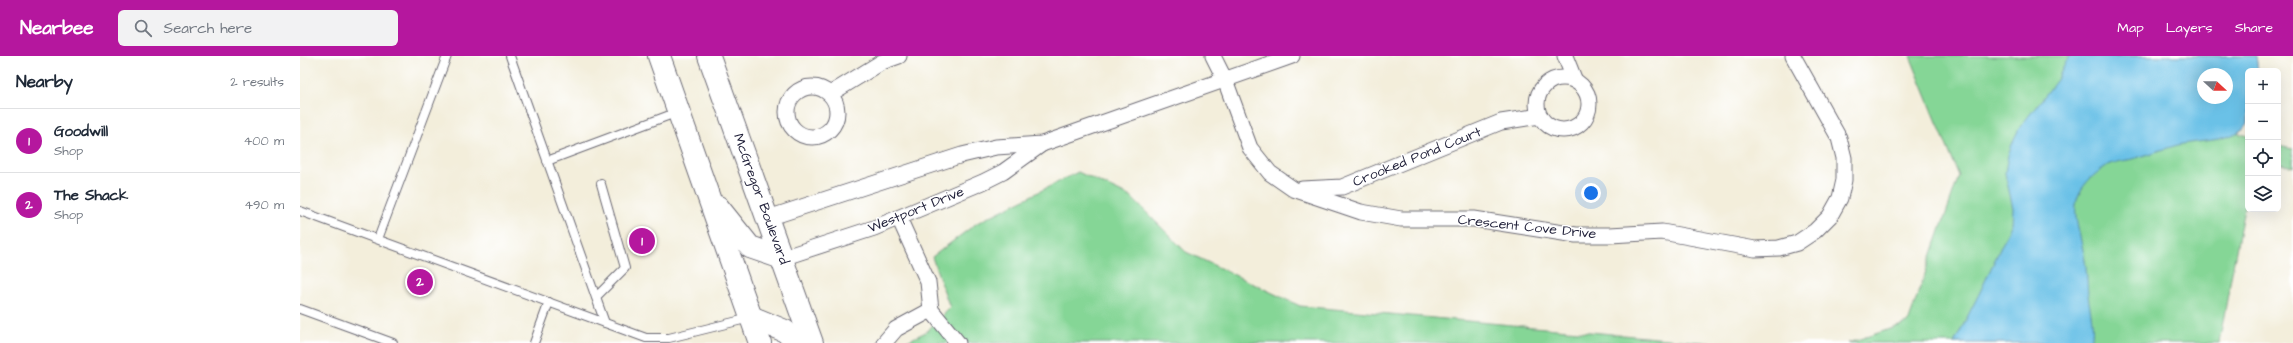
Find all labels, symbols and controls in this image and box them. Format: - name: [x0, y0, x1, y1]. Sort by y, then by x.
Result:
- search box: [118, 10, 398, 46]
- text: Nearbee: [20, 15, 94, 42]
- icon: search: [132, 17, 154, 39]
- text: Search here: [164, 18, 252, 39]
- text: Map: [2117, 18, 2144, 38]
- text: Layers: [2166, 18, 2213, 38]
- text: Share: [2235, 18, 2273, 38]
- north arrow: [2197, 68, 2233, 104]
- map controls: [2245, 68, 2281, 212]
- button: +: [2245, 68, 2281, 104]
- text: Nearby: [16, 70, 73, 94]
- text: 2 results: [230, 73, 284, 91]
- button: −: [2245, 104, 2281, 140]
- text: Goodwill: [54, 121, 108, 142]
- street label: Crooked Pond Court: [1350, 122, 1485, 192]
- street label: McGregor Boulevard: [728, 131, 794, 267]
- text: 1: [28, 132, 30, 150]
- text: 400 m: [243, 132, 284, 150]
- button: locate: [2245, 140, 2281, 176]
- text: Shop: [54, 142, 83, 160]
- button: layers: [2245, 176, 2281, 212]
- street label: Westport Drive: [865, 181, 967, 238]
- your location: [1581, 183, 1601, 203]
- text: The Shack: [54, 185, 128, 206]
- text: 2: [25, 196, 33, 214]
- text: 490 m: [244, 196, 284, 214]
- text: Shop: [54, 206, 83, 224]
- street label: Crescent Cove Drive: [1457, 210, 1598, 244]
- pin: 1: [629, 226, 655, 256]
- pin: 2: [407, 267, 433, 297]

